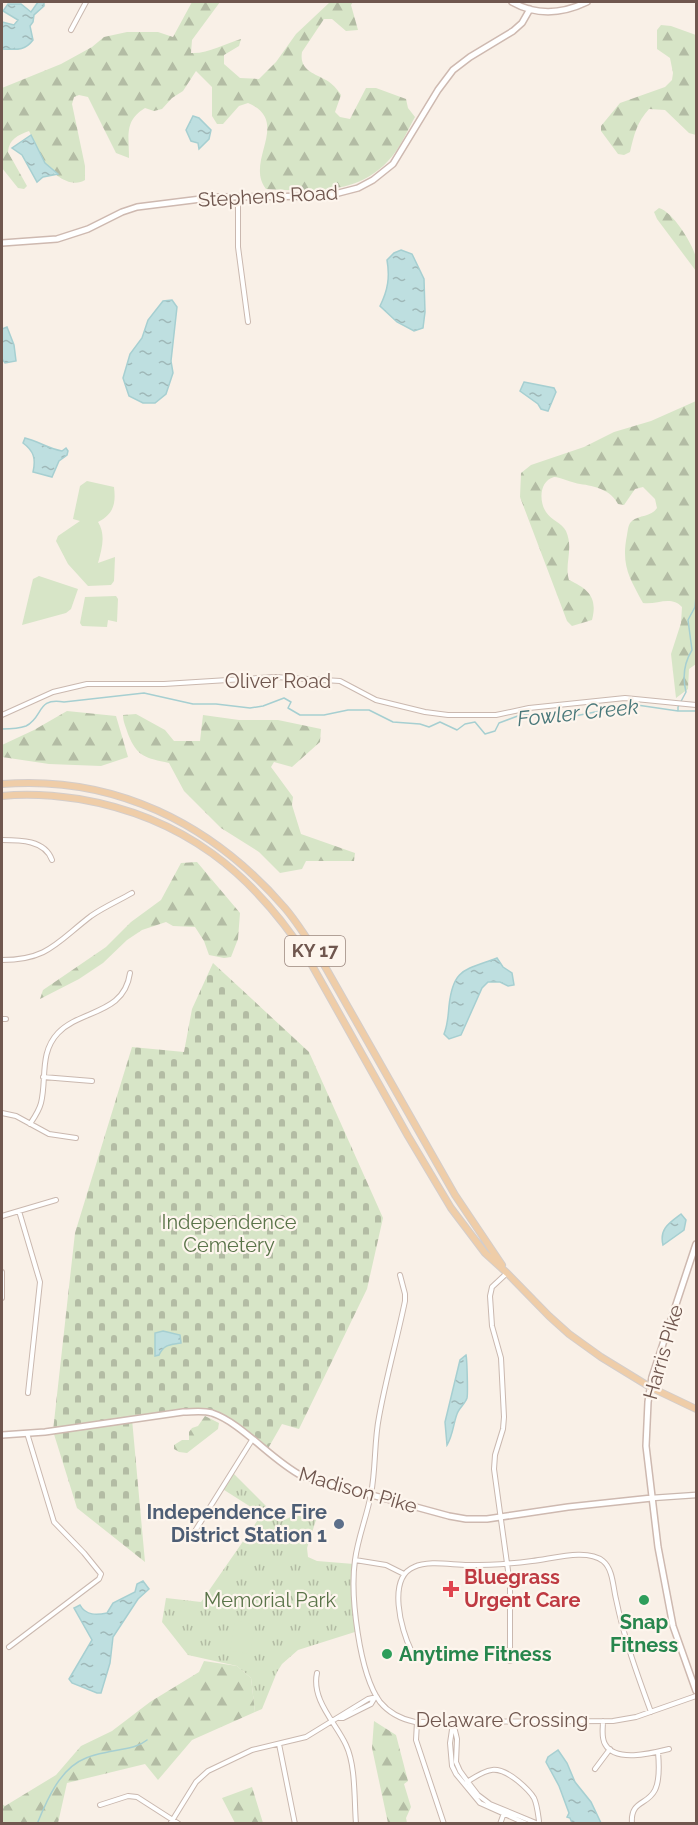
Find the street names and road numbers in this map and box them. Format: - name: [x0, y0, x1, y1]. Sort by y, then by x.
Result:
- street label: Stephens Road: [197, 180, 339, 212]
- street label: Oliver Road: [225, 669, 331, 693]
- road number: KY 17: [285, 936, 345, 966]
- street label: Harris Pike: [638, 1302, 688, 1402]
- street label: Madison Pike: [296, 1462, 420, 1518]
- street label: Delaware Crossing: [416, 1708, 588, 1732]

